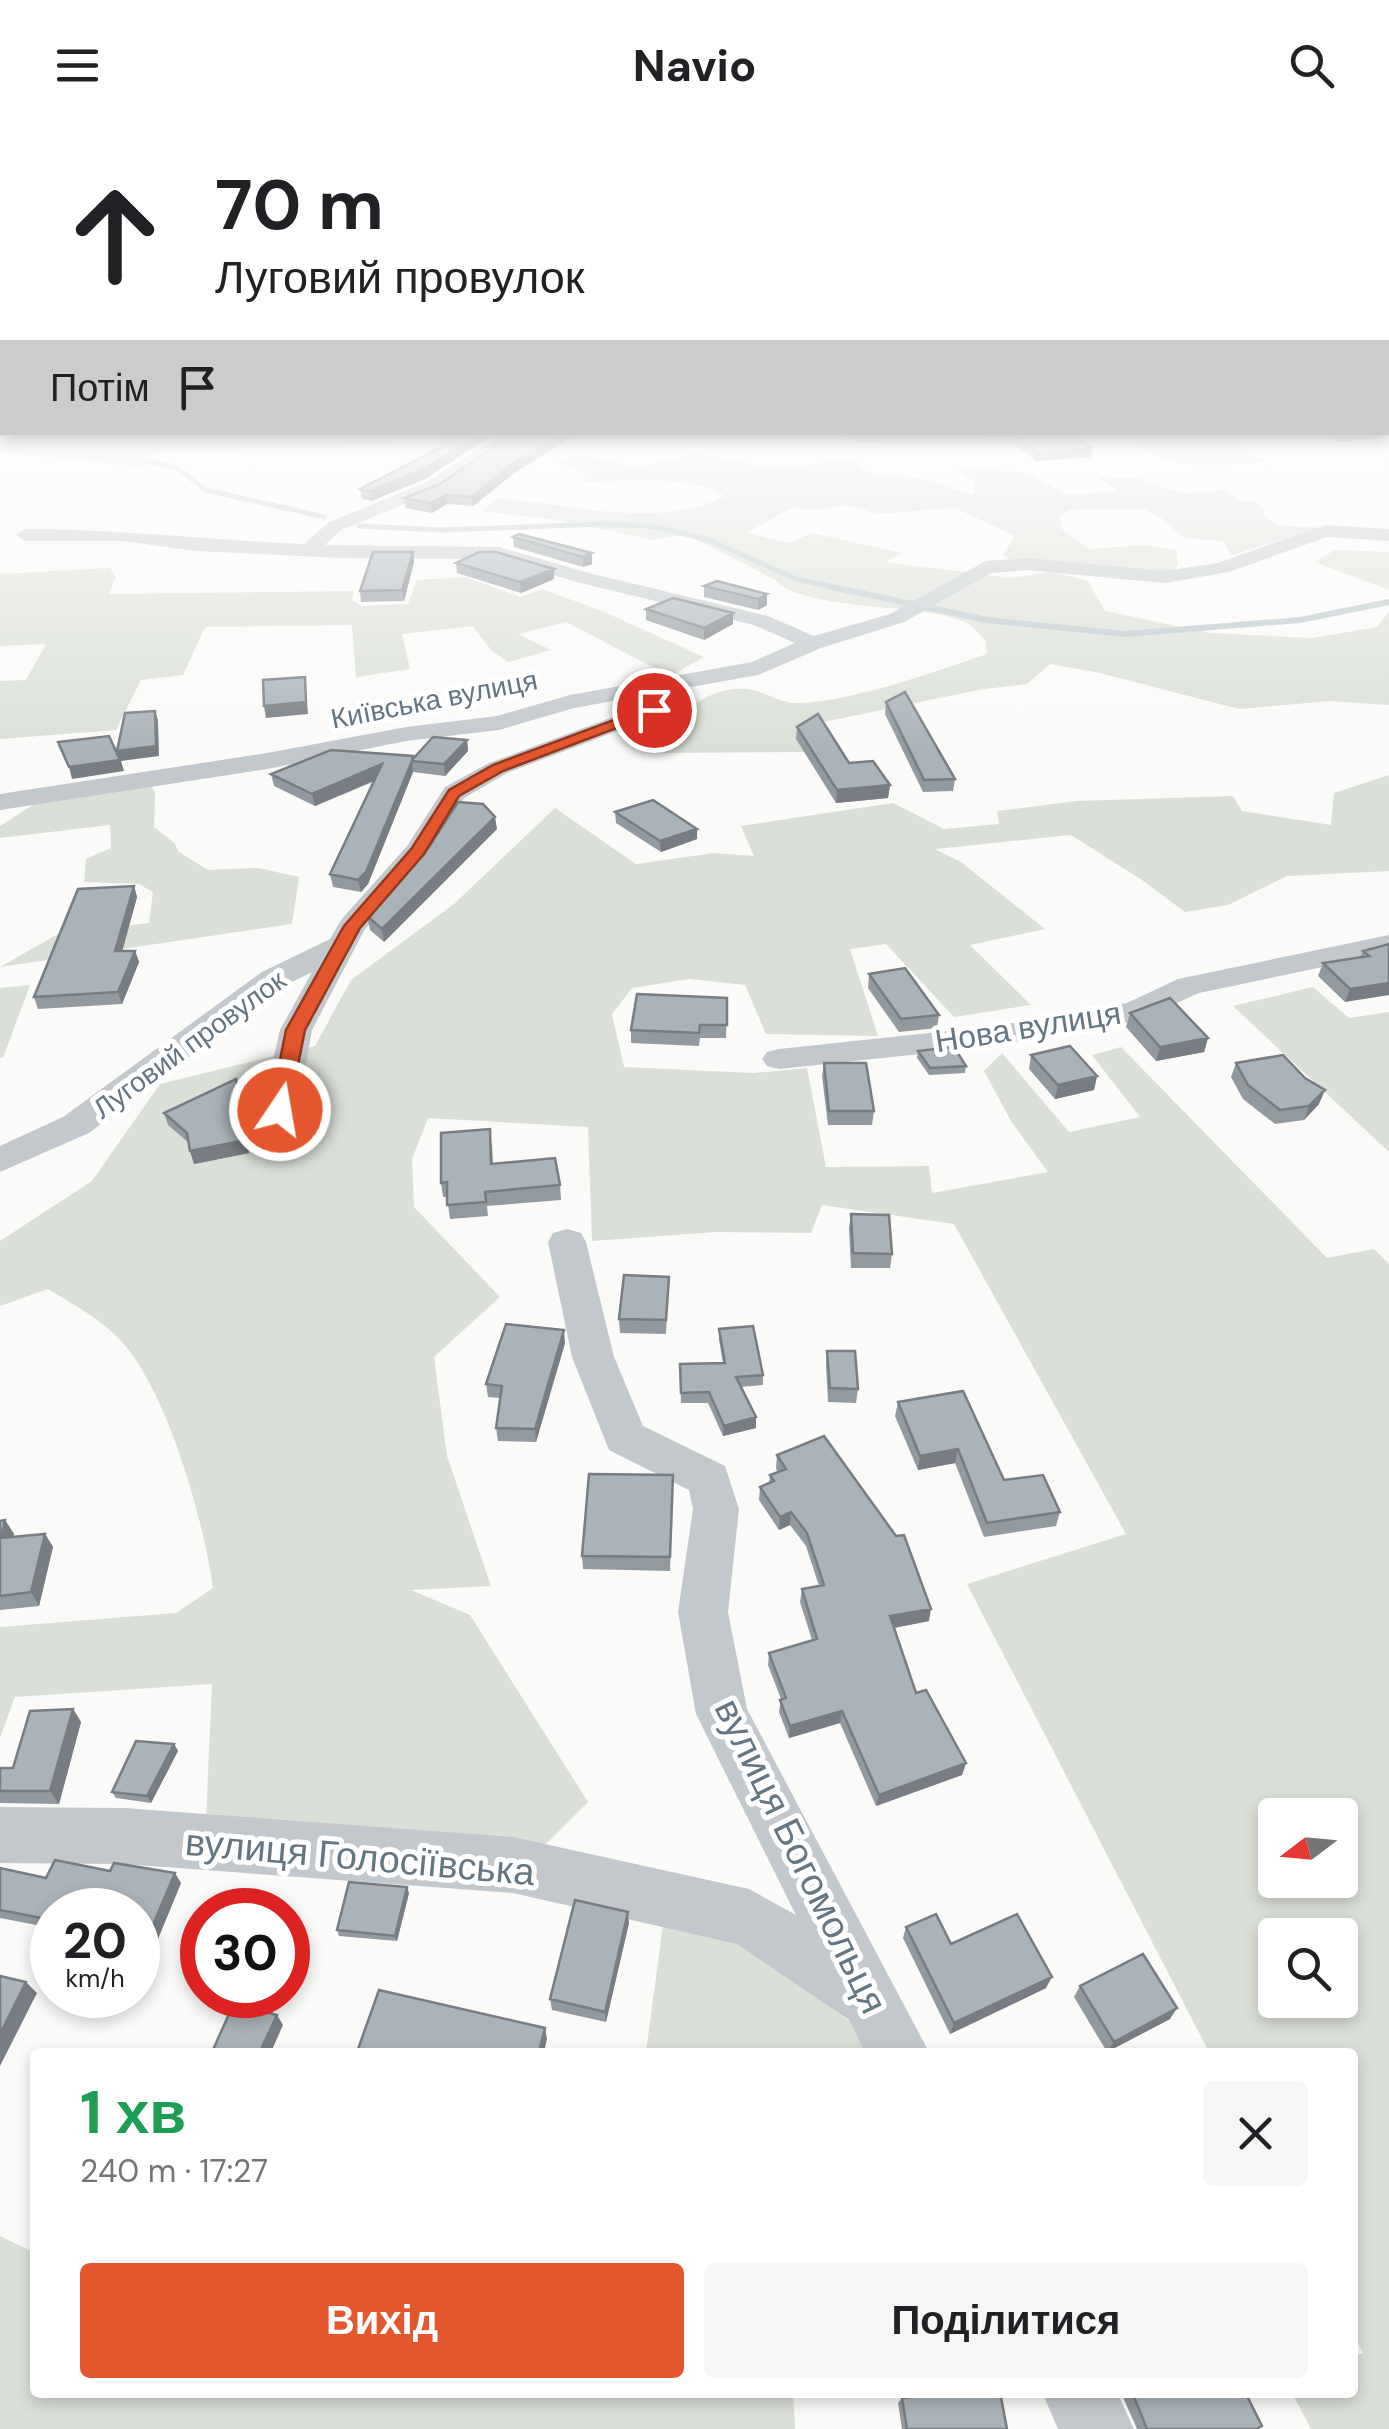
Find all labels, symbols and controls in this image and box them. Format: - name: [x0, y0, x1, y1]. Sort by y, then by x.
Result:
- text: Navio: [633, 36, 756, 95]
- icon: menu: [50, 38, 105, 93]
- icon: search: [1284, 38, 1339, 93]
- text: 70 m: [215, 160, 384, 251]
- icon: ahead: [50, 170, 180, 300]
- text: Луговий провулок: [215, 248, 584, 307]
- icon: arrive: [170, 360, 225, 415]
- text: Потім: [50, 363, 150, 413]
- street label: Київська вулиця: [328, 661, 540, 738]
- pin: [612, 668, 697, 753]
- icon: arrive: [627, 683, 682, 738]
- street label: Луговий провулок: [85, 961, 294, 1127]
- street label: Нова вулиця: [932, 992, 1124, 1062]
- position arrow: [228, 1058, 332, 1162]
- street label: вулиця Богомольця: [703, 1690, 899, 2022]
- north arrow: [1258, 1798, 1358, 1898]
- map controls: [1258, 1798, 1358, 2018]
- street label: вулиця Голосіївська: [183, 1817, 538, 1897]
- speed limit sign: 30: [180, 1888, 310, 2018]
- text: 20: [63, 1908, 127, 1974]
- button: search: [1258, 1918, 1358, 2018]
- text: km/h: [65, 1962, 125, 1995]
- text: 1 хв: [80, 2073, 186, 2152]
- button: close: [1203, 2081, 1308, 2186]
- text: 240 m · 17:27: [80, 2150, 268, 2192]
- button: Вихід: [80, 2263, 684, 2378]
- button: Поділитися: [704, 2263, 1308, 2378]

